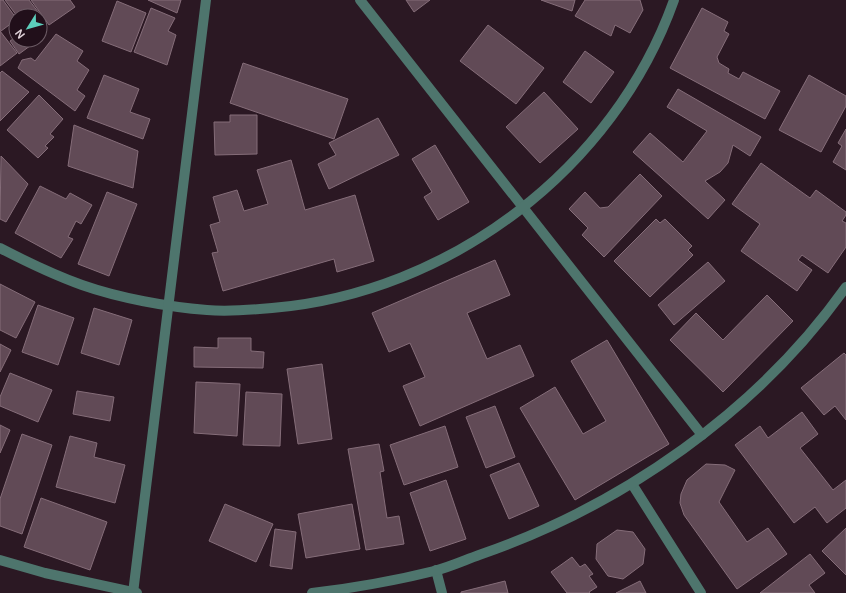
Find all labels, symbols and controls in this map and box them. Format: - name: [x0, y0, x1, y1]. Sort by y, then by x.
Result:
- north arrow: [8, 8, 48, 48]
- text: N: [11, 27, 28, 42]

